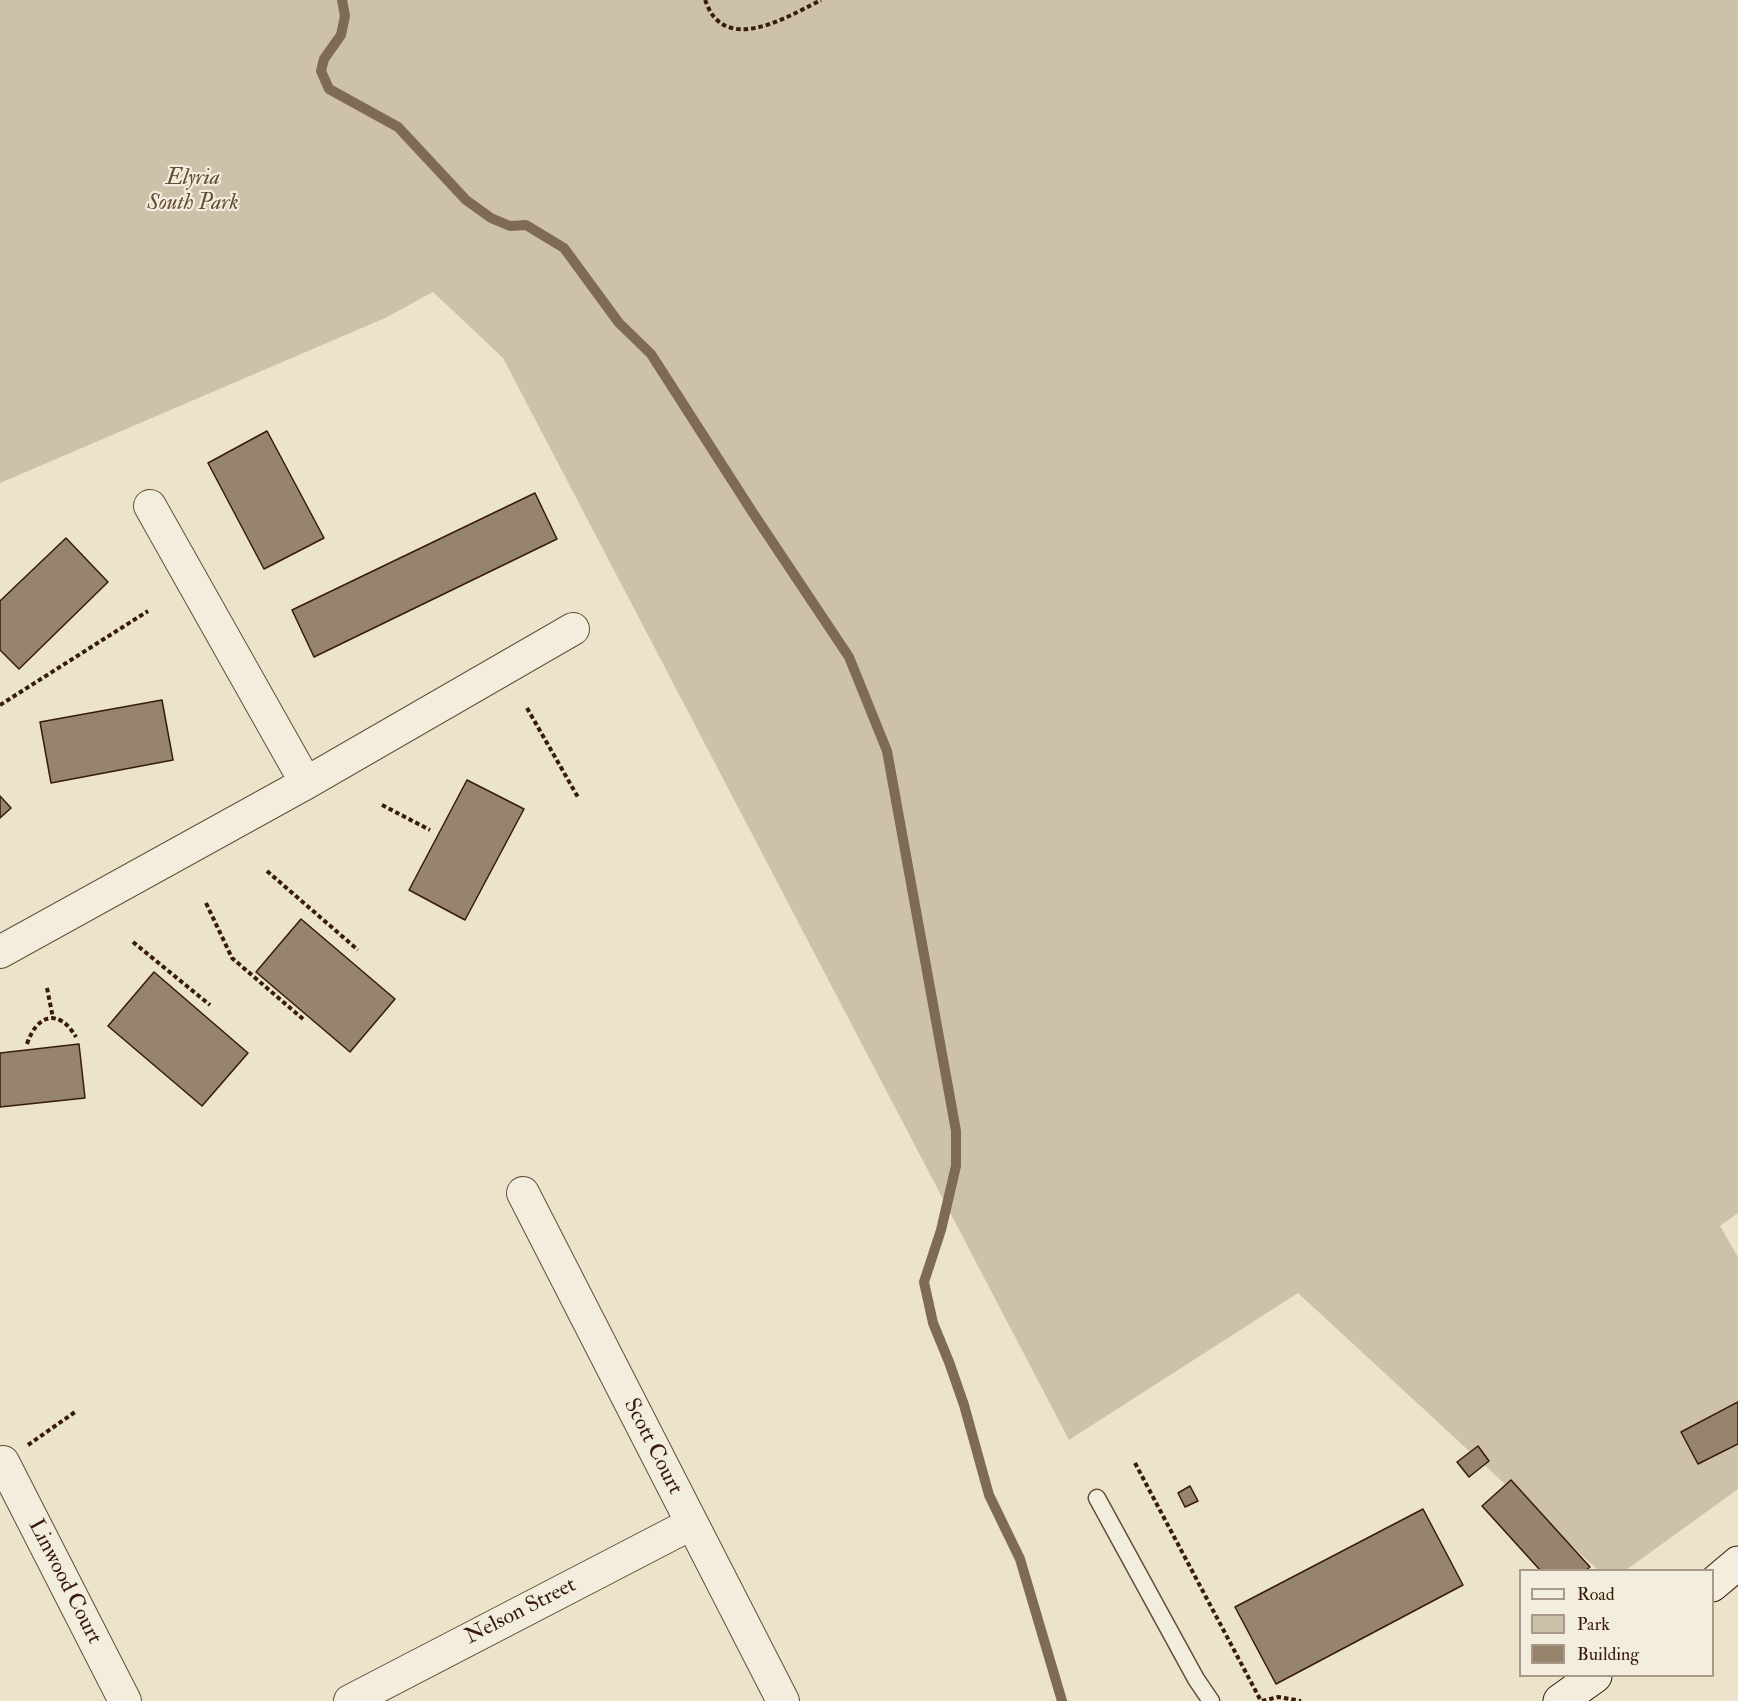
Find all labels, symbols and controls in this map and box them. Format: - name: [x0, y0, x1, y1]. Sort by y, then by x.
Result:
- park label: Elyria South Park: [147, 166, 239, 218]
- street label: Scott Court: [617, 1395, 687, 1499]
- street label: Linwood Court: [21, 1515, 107, 1649]
- legend: [1519, 1569, 1714, 1677]
- street label: Nelson Street: [461, 1573, 581, 1651]
- text: Road: [1577, 1583, 1615, 1606]
- text: Park: [1577, 1613, 1610, 1636]
- text: Building: [1577, 1643, 1639, 1666]

